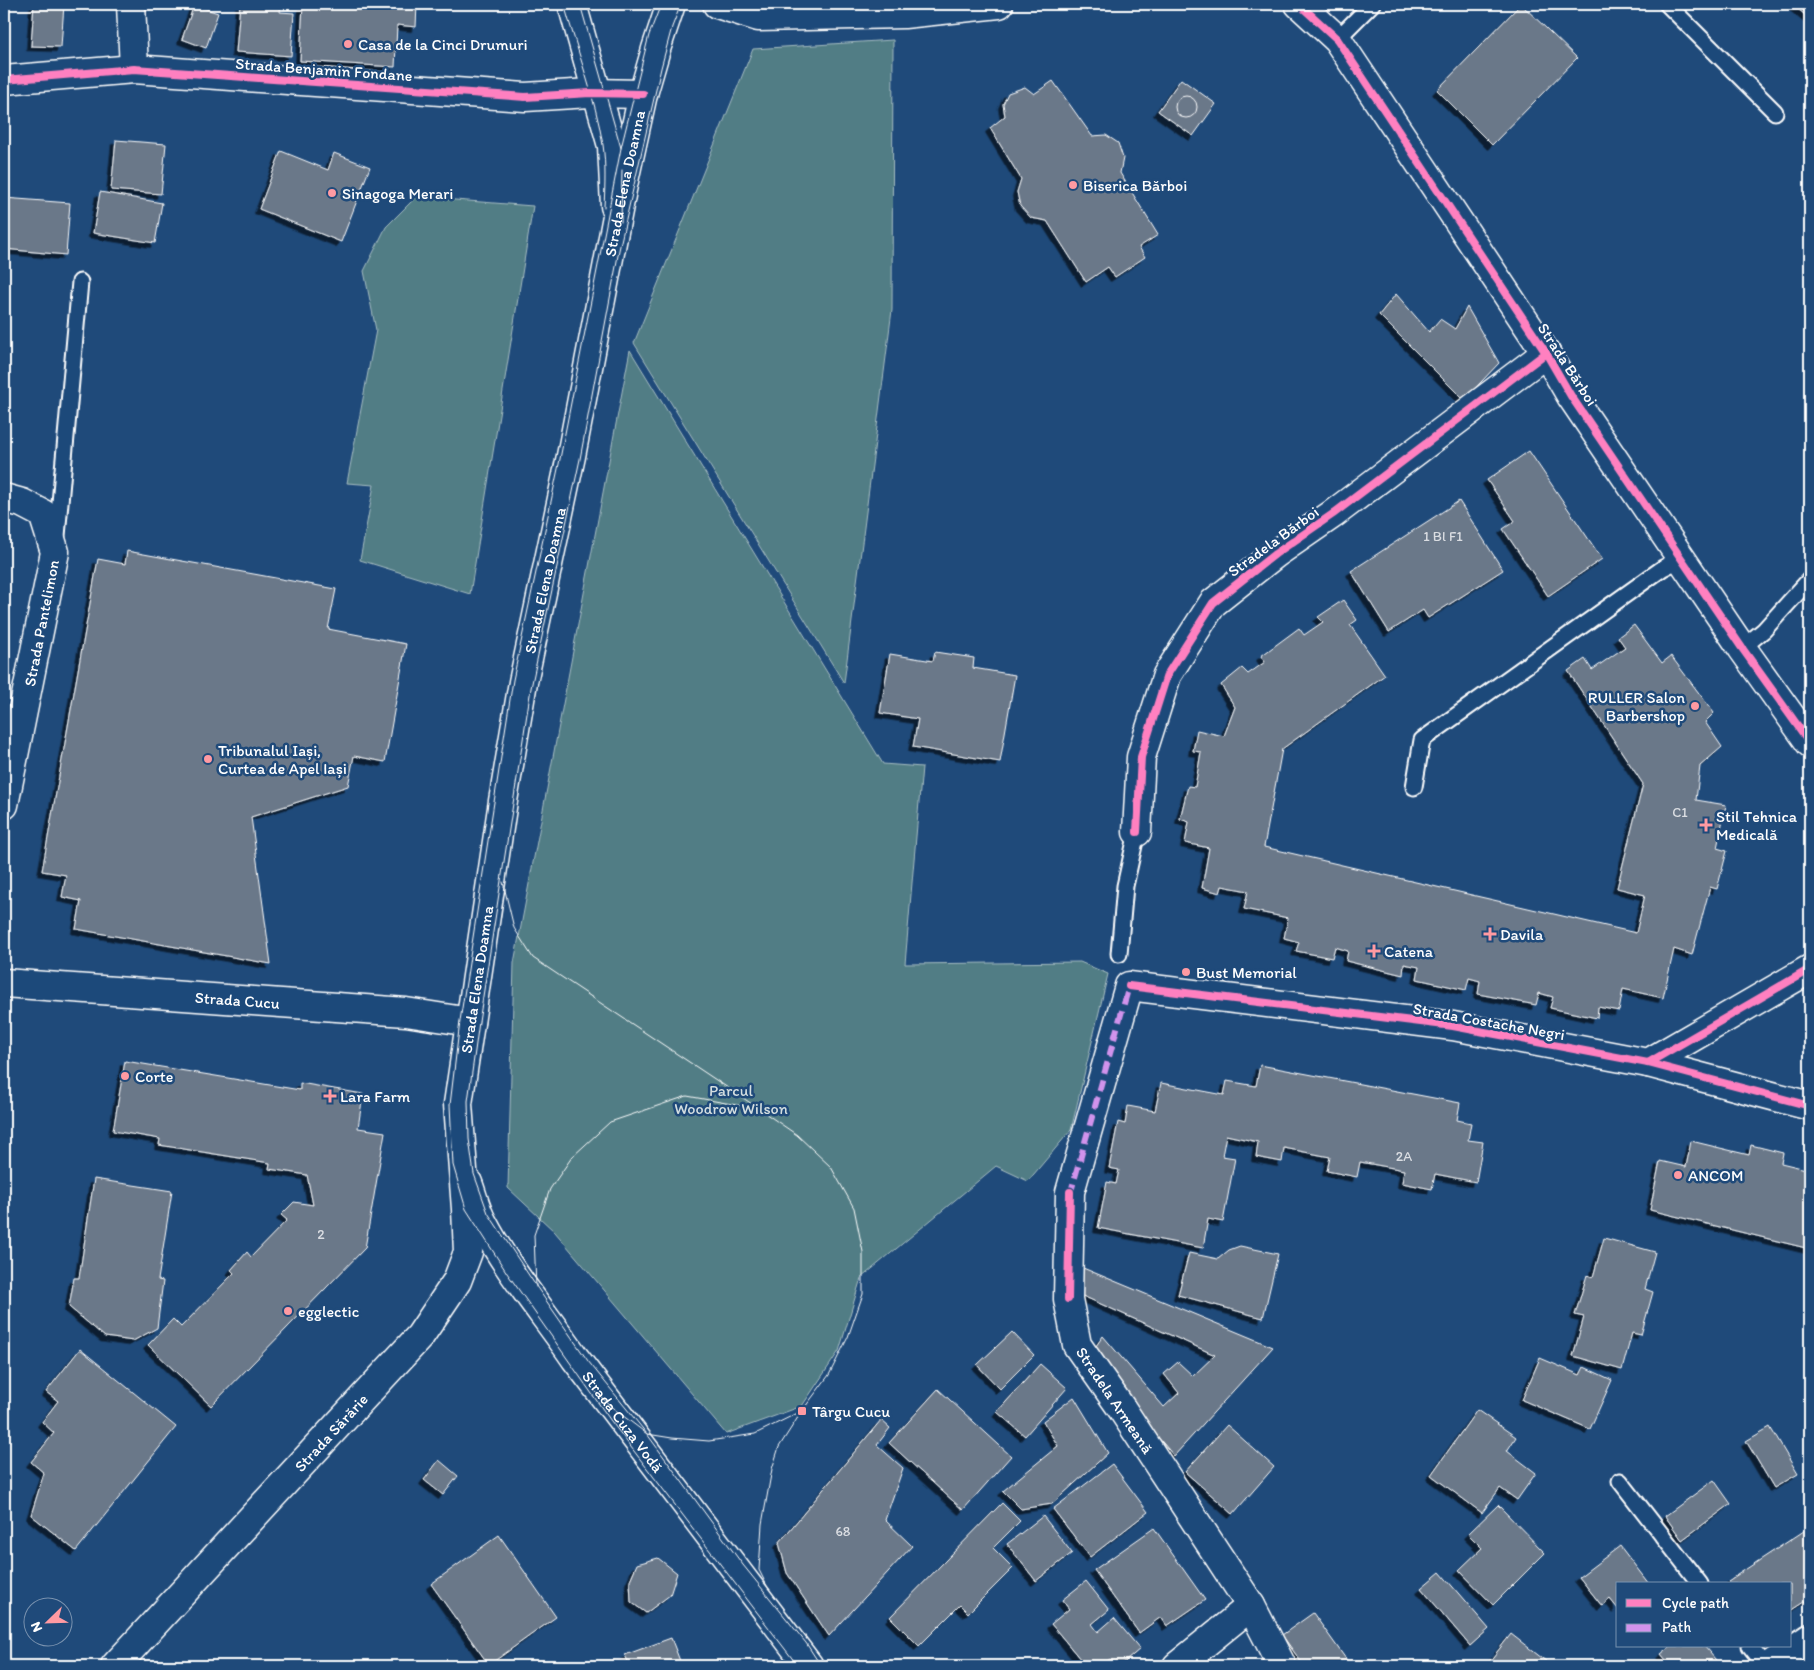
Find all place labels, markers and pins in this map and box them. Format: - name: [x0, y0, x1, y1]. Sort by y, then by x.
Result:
- place label: Casa de la Cinci Drumuri: [358, 35, 528, 54]
- marker: Casa de la Cinci Drumuri: [342, 38, 354, 50]
- place label: Biserica Bărboi: [1083, 176, 1187, 195]
- marker: Biserica Bărboi: [1067, 179, 1079, 191]
- place label: Sinagoga Merari: [342, 184, 453, 203]
- marker: Sinagoga Merari: [326, 187, 338, 199]
- place label: RULLER Salon Barbershop: [1588, 688, 1685, 725]
- marker: RULLER Salon Barbershop: [1689, 700, 1701, 712]
- place label: Tribunalul Iași, Curtea de Apel Iași: [218, 741, 347, 778]
- marker: Tribunalul Iași, Curtea de Apel Iași: [202, 753, 214, 765]
- place label: Stil Tehnica Medicală: [1716, 807, 1798, 844]
- marker: Stil Tehnica Medicală: [1700, 819, 1712, 831]
- place label: Davila: [1500, 925, 1544, 944]
- marker: Davila: [1484, 928, 1496, 940]
- place label: Catena: [1384, 942, 1434, 961]
- marker: Catena: [1368, 945, 1380, 957]
- place label: Bust Memorial: [1196, 963, 1297, 982]
- marker: Bust Memorial: [1180, 966, 1192, 978]
- place label: Corte: [135, 1067, 173, 1086]
- marker: Corte: [119, 1070, 131, 1082]
- place label: Lara Farm: [340, 1087, 411, 1106]
- marker: Lara Farm: [324, 1090, 336, 1102]
- place label: ANCOM: [1688, 1166, 1743, 1185]
- marker: ANCOM: [1672, 1169, 1684, 1181]
- place label: egglectic: [298, 1302, 359, 1321]
- marker: egglectic: [282, 1305, 294, 1317]
- place label: Târgu Cucu: [812, 1402, 890, 1421]
- marker: Târgu Cucu: [796, 1405, 808, 1417]

